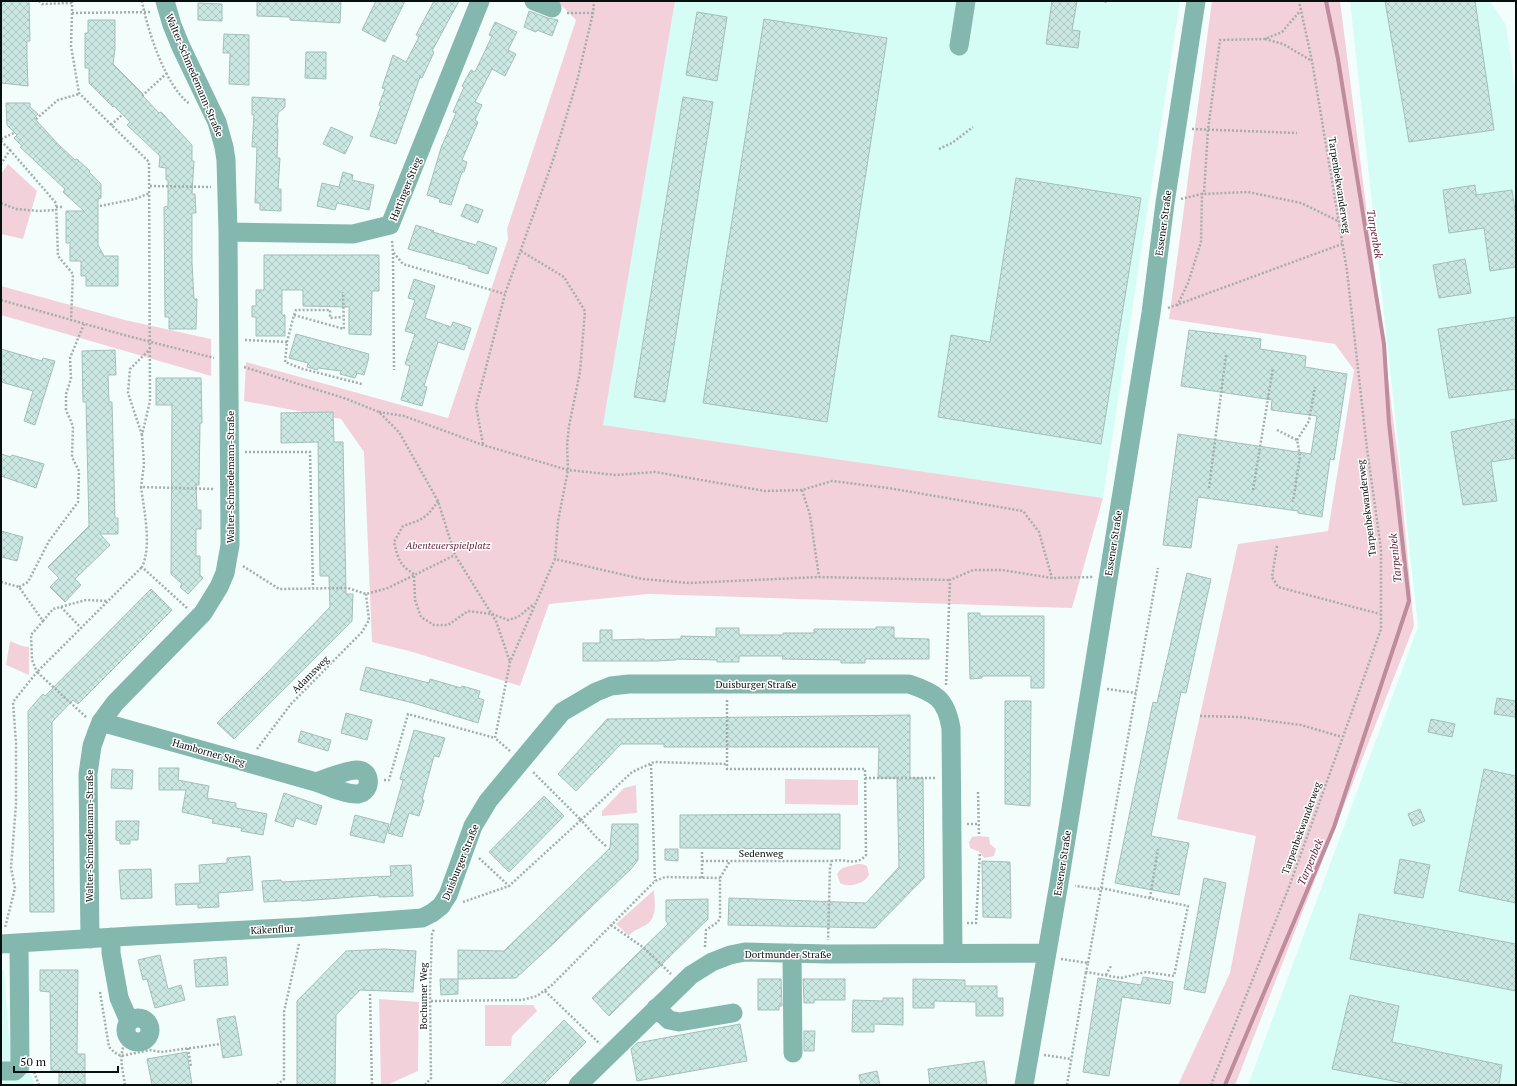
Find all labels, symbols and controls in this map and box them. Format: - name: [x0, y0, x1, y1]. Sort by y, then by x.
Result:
- street label: Walter-Schmedemann-Straße: [163, 12, 226, 139]
- street label: Tarpenbekwanderweg: [1325, 136, 1354, 235]
- street label: Hattinger Stieg: [387, 155, 424, 223]
- street label: Essener Straße: [1152, 189, 1175, 257]
- water label: Tarpenbek: [1364, 208, 1386, 260]
- street label: Walter-Schmedemann-Straße: [224, 411, 237, 543]
- street label: Tarpenbekwanderweg: [1354, 458, 1379, 557]
- street label: Essener Straße: [1102, 509, 1125, 577]
- water label: Tarpenbek: [1385, 532, 1405, 583]
- park label: Abenteuerspielplatz: [405, 539, 491, 552]
- street label: Adamsweg: [289, 652, 332, 696]
- street label: Duisburger Straße: [715, 678, 797, 691]
- street label: Hamborner Stieg: [171, 736, 248, 769]
- street label: Walter-Schmedemann-Straße: [83, 770, 96, 902]
- street label: Tarpenbekwanderweg: [1279, 780, 1323, 876]
- street label: Duisburger Straße: [439, 822, 482, 902]
- street label: Essener Straße: [1051, 829, 1074, 897]
- water label: Tarpenbek: [1294, 837, 1326, 887]
- street label: Sedenweg: [739, 847, 784, 860]
- street label: Käkenflur: [250, 922, 294, 937]
- street label: Dortmunder Straße: [745, 948, 831, 961]
- street label: Bochumer Weg: [417, 962, 430, 1029]
- scale bar: [14, 1048, 118, 1074]
- text: 50 m: [20, 1054, 47, 1069]

